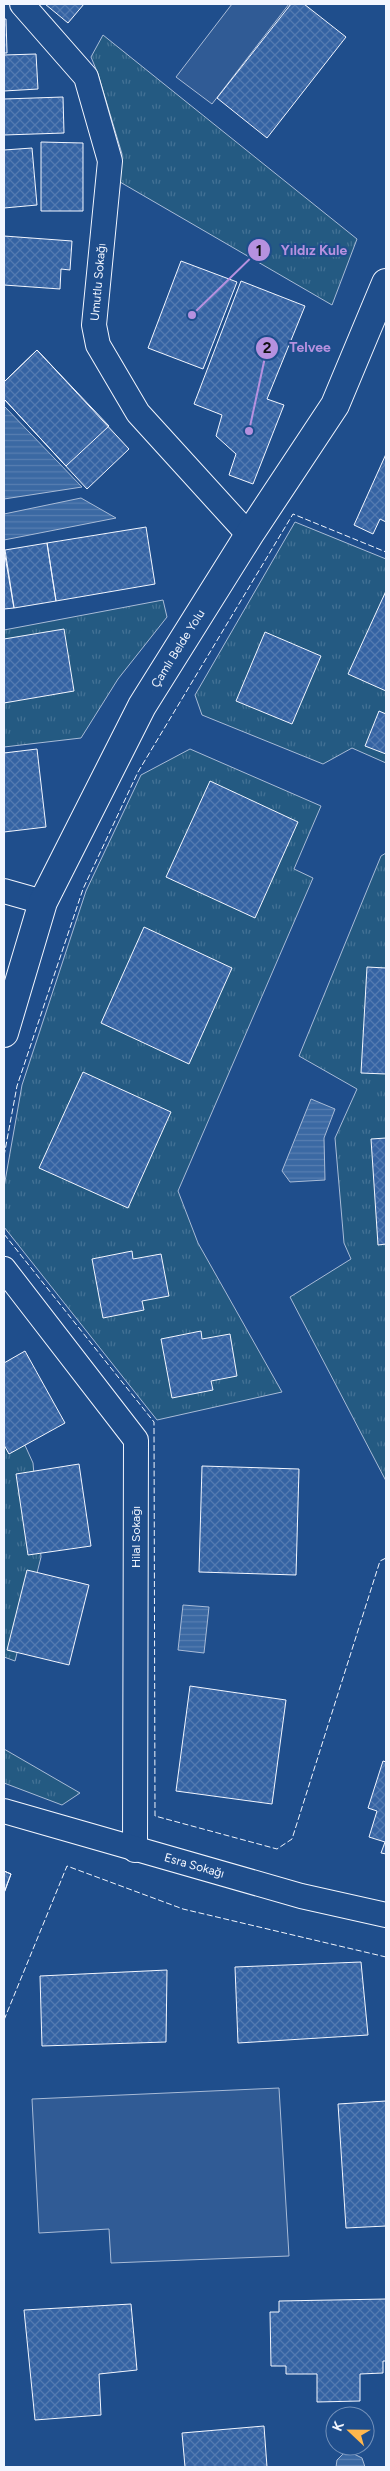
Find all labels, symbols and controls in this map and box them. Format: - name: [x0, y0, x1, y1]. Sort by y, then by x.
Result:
- callout: Yıldız Kule: [246, 236, 358, 265]
- street label: Umutlu Sokağı: [88, 242, 108, 322]
- text: 1: [256, 242, 262, 260]
- text: Yıldız Kule: [281, 242, 348, 259]
- callout: Telvee: [255, 333, 341, 362]
- text: 2: [263, 339, 272, 357]
- text: Telvee: [289, 339, 331, 356]
- street label: Çamlı Belde Yolu: [148, 607, 208, 690]
- street label: Hilal Sokağı: [129, 1506, 143, 1568]
- street label: Esra Sokağı: [163, 1850, 226, 1881]
- north arrow: [325, 2406, 375, 2456]
- text: K: [329, 2418, 348, 2434]

